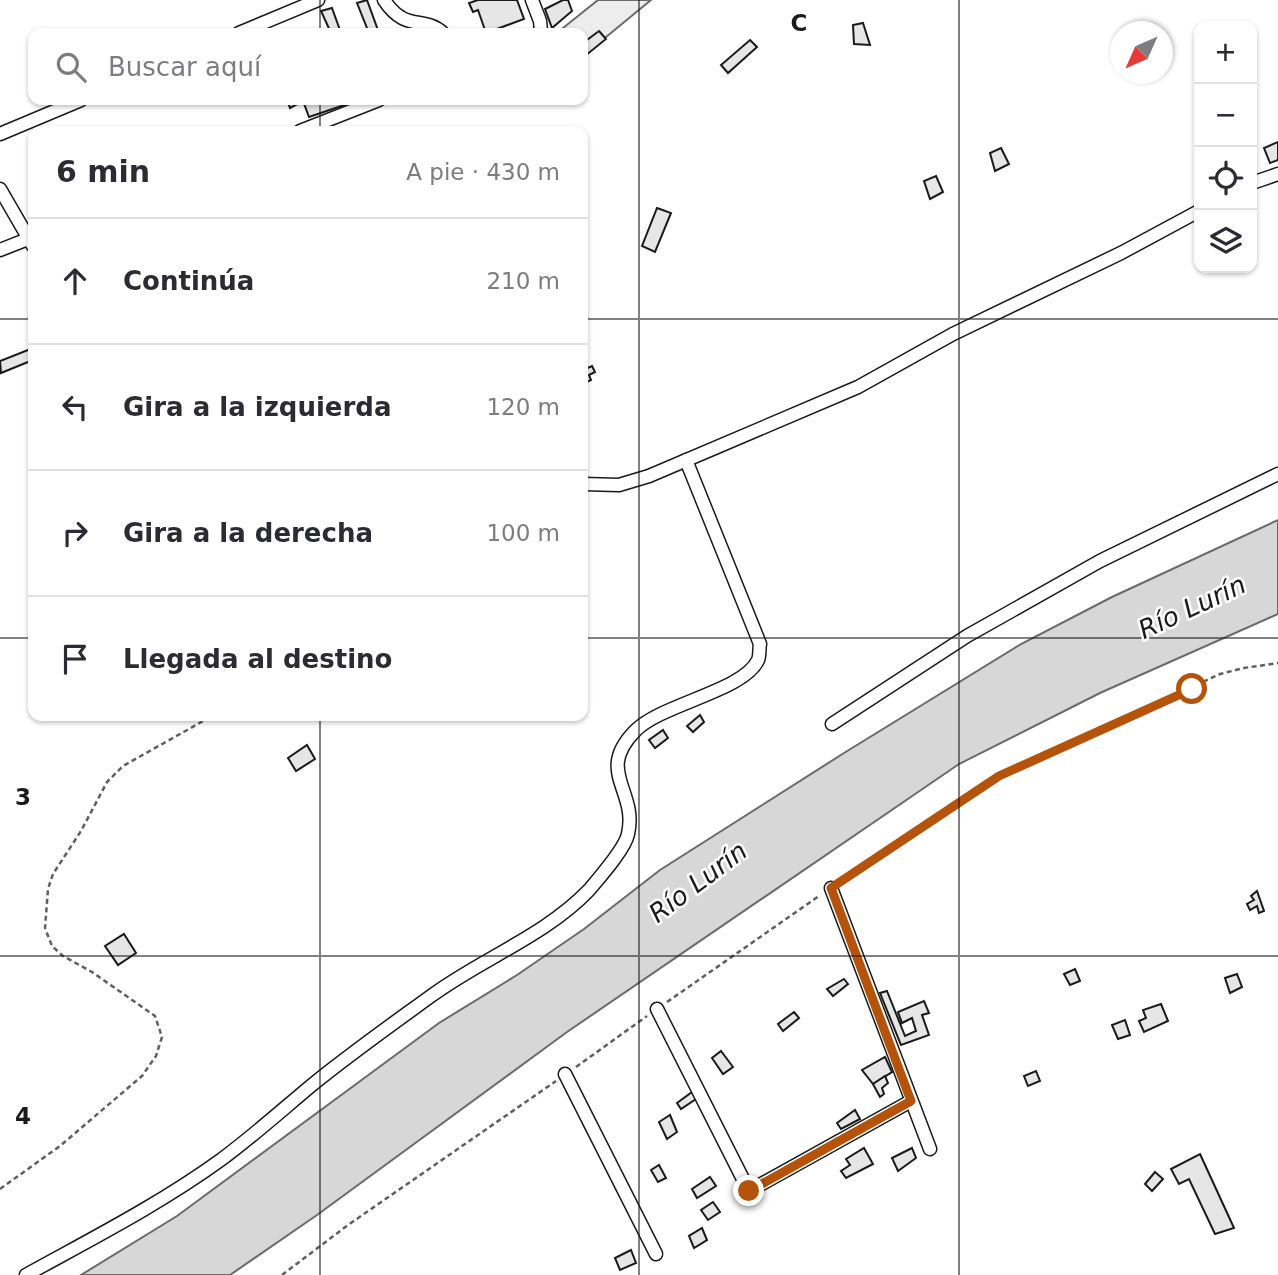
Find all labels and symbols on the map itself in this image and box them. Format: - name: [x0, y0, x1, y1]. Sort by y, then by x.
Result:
- text: C: [791, 10, 807, 36]
- north arrow: [1110, 21, 1173, 84]
- water label: Río Lurín: [1134, 569, 1250, 645]
- route start: [1176, 673, 1207, 704]
- text: 3: [15, 784, 31, 810]
- water label: Río Lurín: [643, 835, 753, 929]
- text: 4: [15, 1103, 31, 1129]
- route end: [733, 1175, 764, 1206]

